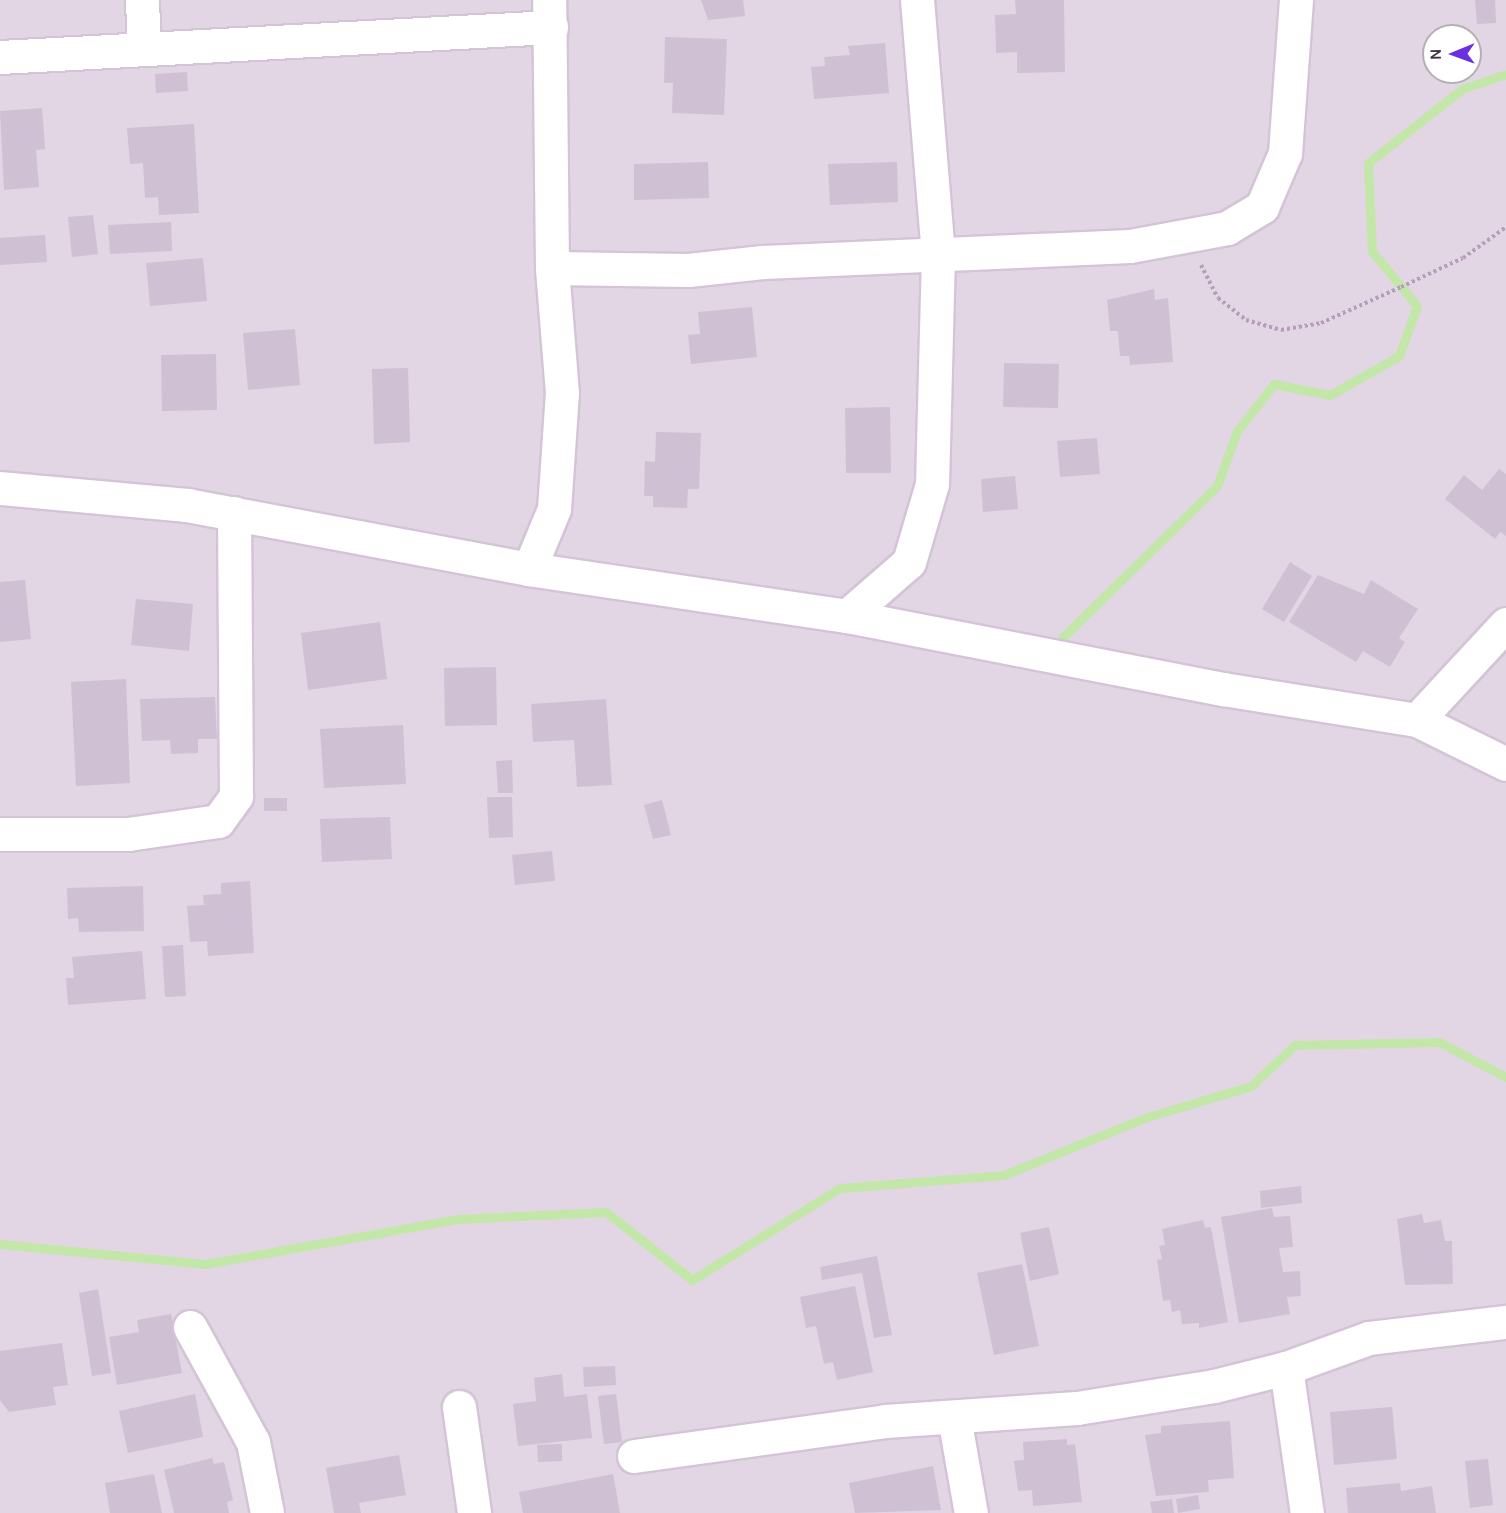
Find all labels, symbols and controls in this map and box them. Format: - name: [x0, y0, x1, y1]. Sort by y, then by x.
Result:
- north arrow: [1422, 24, 1482, 84]
- text: N: [1426, 48, 1445, 60]

